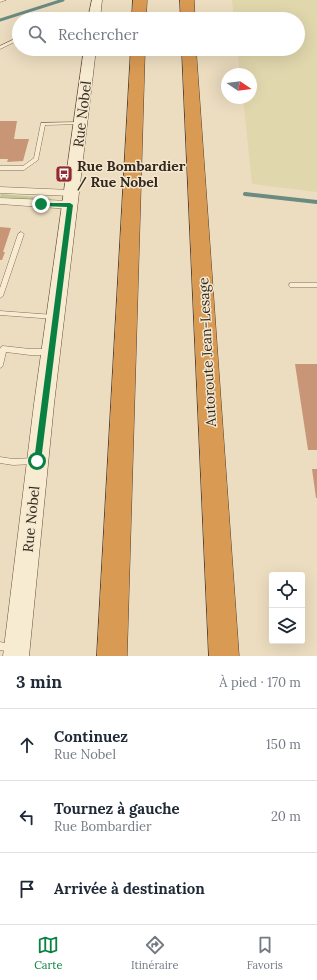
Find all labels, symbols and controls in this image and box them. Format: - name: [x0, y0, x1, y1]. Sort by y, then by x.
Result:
- search box: [12, 12, 305, 56]
- icon: search: [26, 23, 48, 45]
- text: Rechercher: [58, 25, 138, 44]
- north arrow: [221, 68, 257, 104]
- street label: Rue Nobel: [69, 80, 95, 148]
- place label: Rue Bombardier / Rue Nobel: [77, 157, 186, 191]
- bus stop icon: Rue Bombardier / Rue Nobel: [54, 164, 74, 184]
- route end: [32, 195, 50, 213]
- street label: Autoroute Jean-Lesage: [194, 276, 220, 428]
- route start: [28, 452, 46, 470]
- street label: Rue Nobel: [19, 485, 43, 553]
- map controls: [269, 572, 305, 644]
- button: locate: [269, 572, 305, 608]
- button: layers: [269, 608, 305, 644]
- text: 3 min: [16, 671, 62, 693]
- text: À pied · 170 m: [219, 674, 301, 691]
- text: Continuez: [54, 727, 128, 746]
- icon: ahead: [16, 734, 38, 756]
- text: 150 m: [266, 736, 301, 753]
- text: Rue Nobel: [54, 746, 116, 763]
- text: Tournez à gauche: [54, 799, 180, 818]
- icon: left: [16, 806, 38, 828]
- text: 20 m: [271, 808, 301, 825]
- text: Rue Bombardier: [54, 818, 152, 835]
- icon: arrive: [16, 878, 38, 900]
- text: Arrivée à destination: [54, 879, 205, 898]
- tab: Carte: [34, 934, 63, 972]
- tab: Itinéraire: [131, 934, 179, 972]
- tab: Favoris: [247, 934, 283, 972]

